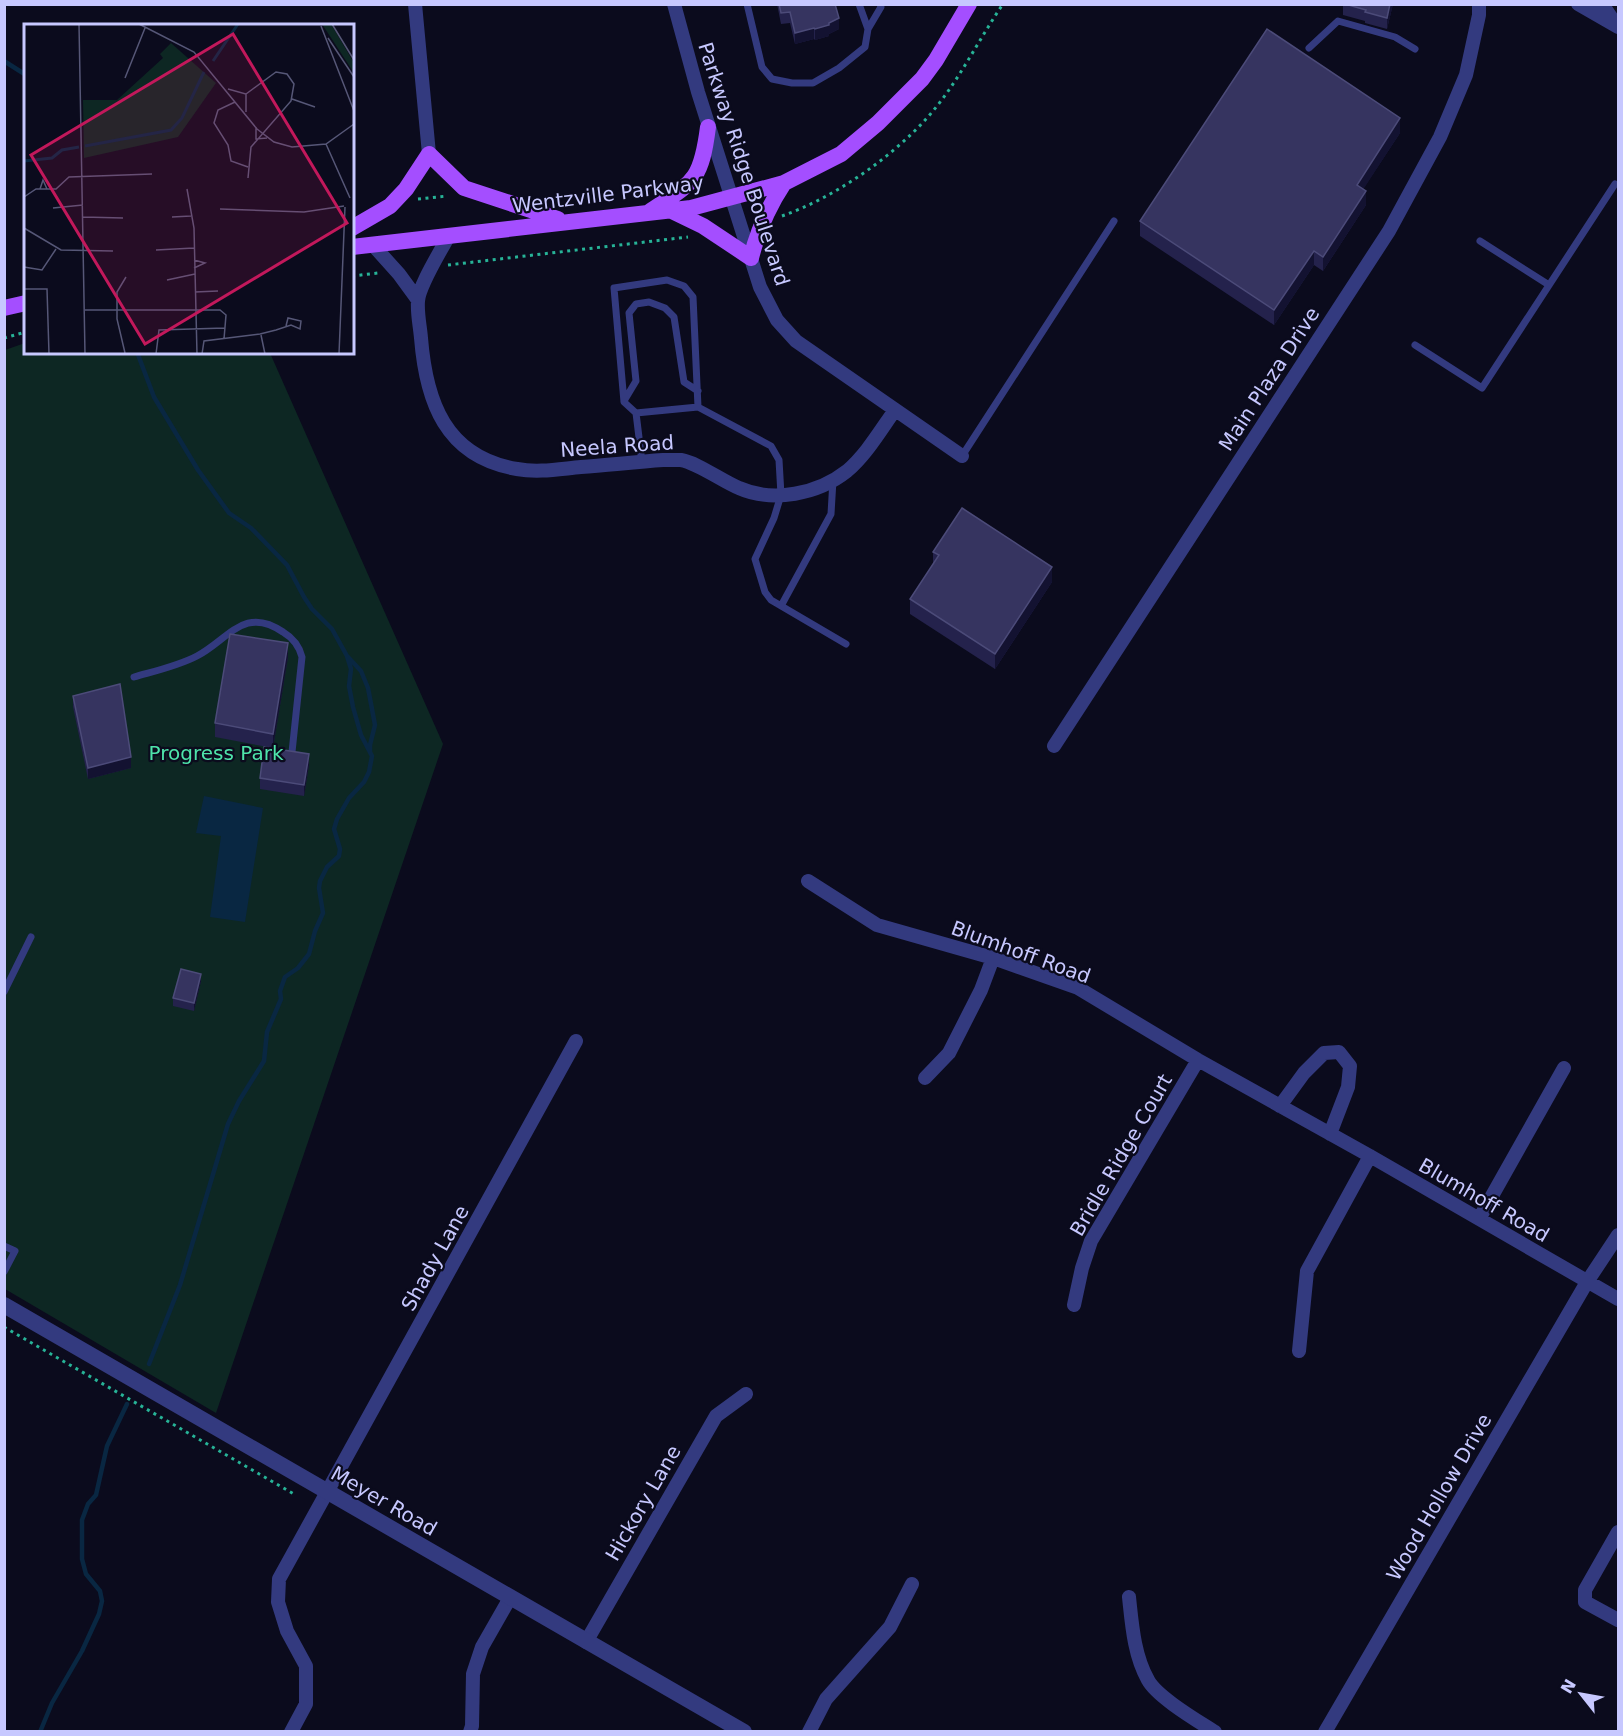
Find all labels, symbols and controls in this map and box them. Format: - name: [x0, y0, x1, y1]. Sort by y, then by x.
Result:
- inset map: [24, 24, 354, 354]
- street label: Parkway Ridge Boulevard: [693, 39, 795, 289]
- street label: Wentzville Parkway: [511, 170, 705, 218]
- street label: Main Plaza Drive: [1214, 303, 1324, 455]
- street label: Neela Road: [559, 430, 675, 462]
- park label: Progress Park: [149, 741, 284, 765]
- street label: Blumhoff Road: [948, 916, 1094, 988]
- street label: Bridle Ridge Court: [1065, 1070, 1177, 1240]
- street label: Blumhoff Road: [1414, 1153, 1554, 1247]
- street label: Shady Lane: [396, 1201, 474, 1315]
- street label: Wood Hollow Drive: [1381, 1409, 1497, 1585]
- street label: Hickory Lane: [600, 1441, 686, 1565]
- street label: Meyer Road: [327, 1461, 441, 1541]
- north arrow: [1551, 1664, 1611, 1724]
- text: N: [1557, 1676, 1580, 1697]

